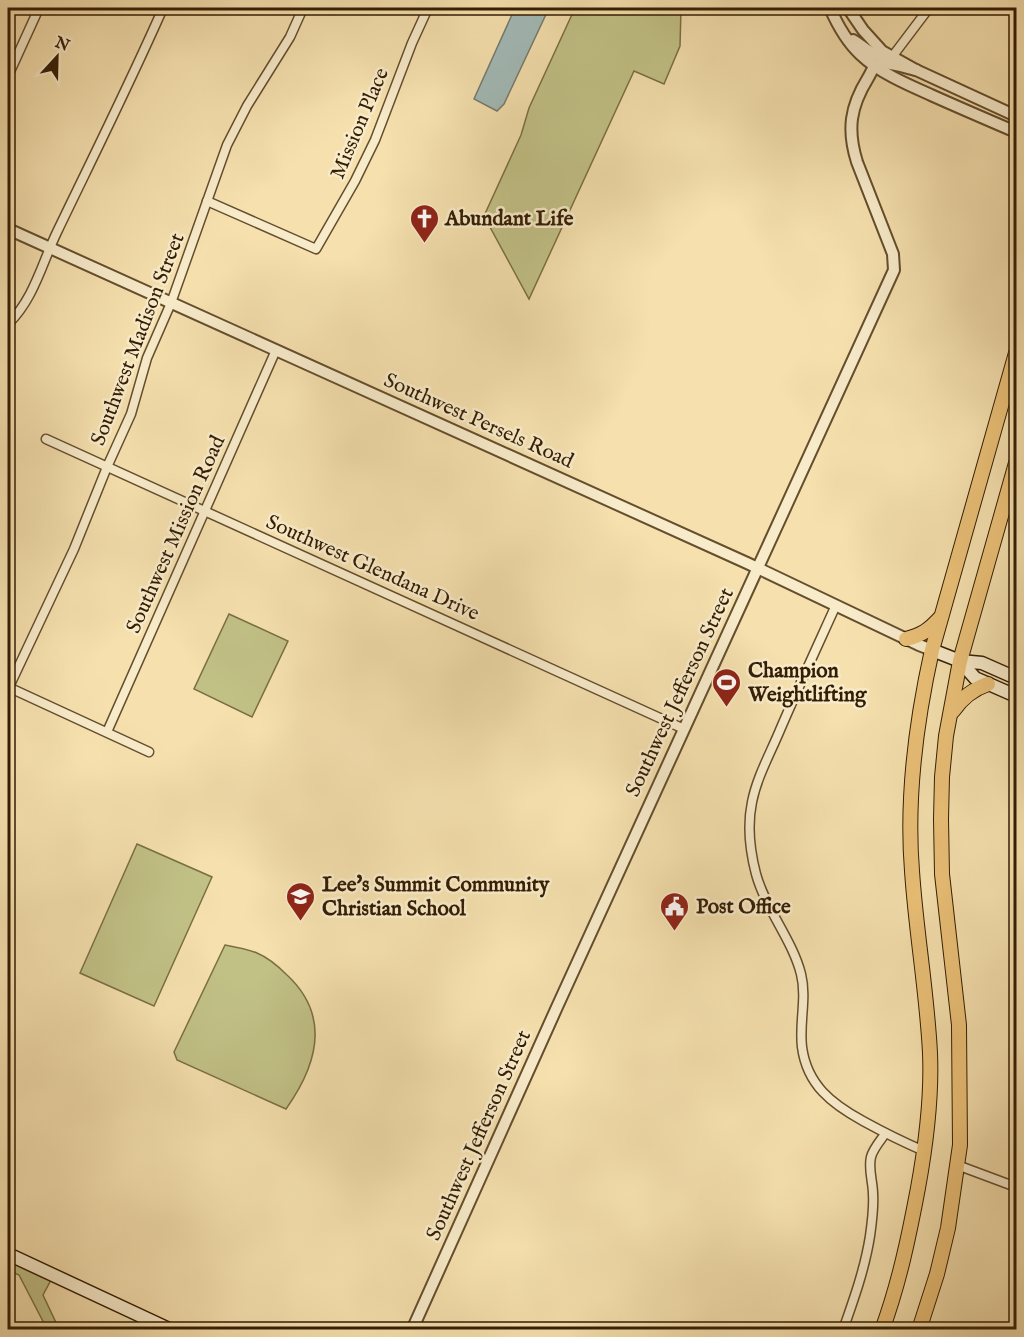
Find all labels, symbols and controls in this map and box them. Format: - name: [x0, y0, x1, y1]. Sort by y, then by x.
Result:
- north arrow: [27, 27, 87, 87]
- text: N: [51, 33, 72, 57]
- street label: Mission Place: [325, 64, 396, 183]
- church icon: Abundant Life: [408, 202, 440, 244]
- place label: Abundant Life: [444, 206, 574, 233]
- street label: Southwest Madison Street: [85, 229, 191, 450]
- street label: Southwest Persels Road: [379, 367, 578, 476]
- street label: Southwest Mission Road: [121, 431, 232, 638]
- street label: Southwest Glendana Drive: [262, 509, 484, 628]
- street label: Southwest Jefferson Street: [620, 584, 741, 801]
- place label: Champion Weightlifting: [747, 658, 867, 709]
- sports icon: Champion Weightlifting: [711, 666, 743, 708]
- place label: Lee's Summit Community Christian School: [322, 872, 550, 923]
- school or university icon: Lee's Summit Community Christian School: [285, 880, 317, 922]
- public building icon: Post Office: [659, 890, 691, 932]
- place label: Post Office: [696, 894, 791, 921]
- street label: Southwest Jefferson Street: [421, 1026, 538, 1245]

